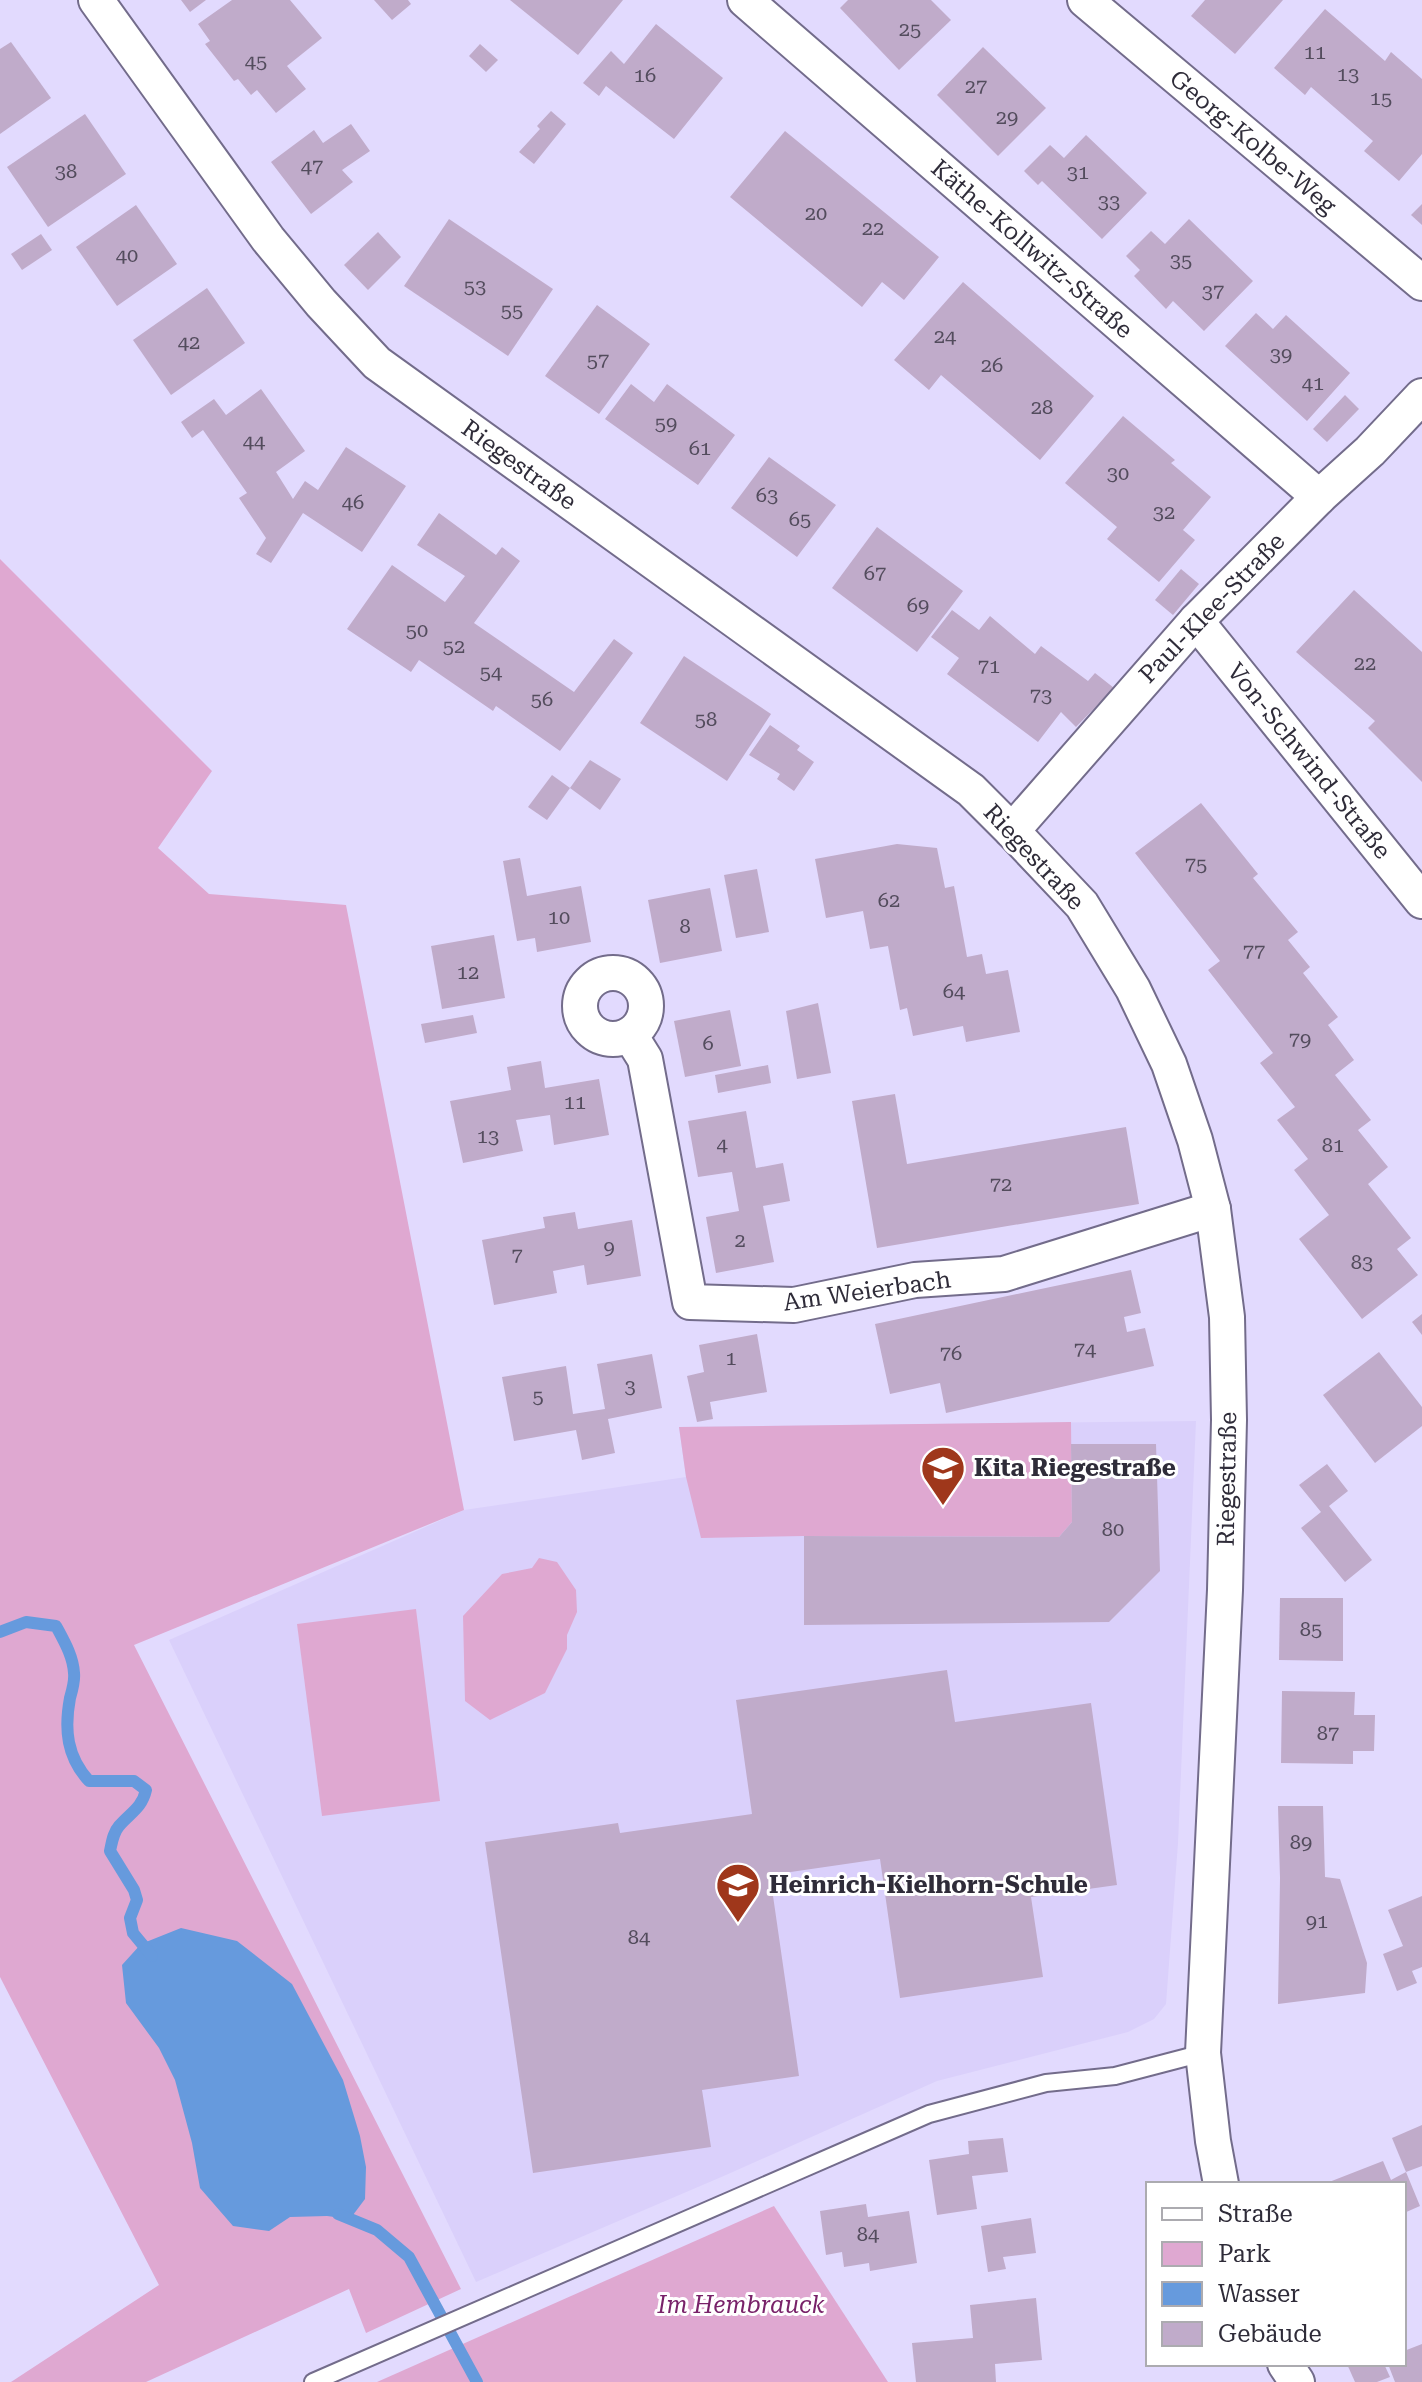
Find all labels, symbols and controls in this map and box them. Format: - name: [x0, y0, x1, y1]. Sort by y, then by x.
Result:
- house number: 25: [899, 17, 921, 41]
- house number: 11: [1304, 40, 1326, 64]
- house number: 45: [245, 49, 267, 73]
- house number: 13: [1337, 62, 1359, 86]
- house number: 16: [634, 63, 656, 87]
- street label: Georg-Kolbe-Weg: [1164, 64, 1342, 220]
- house number: 27: [965, 74, 987, 98]
- house number: 15: [1370, 86, 1392, 110]
- house number: 29: [996, 105, 1018, 129]
- house number: 47: [301, 154, 323, 178]
- street label: Käthe-Kollwitz-Straße: [926, 154, 1138, 344]
- house number: 38: [55, 159, 77, 183]
- house number: 31: [1067, 160, 1089, 184]
- house number: 33: [1098, 189, 1120, 213]
- house number: 20: [805, 201, 827, 225]
- house number: 22: [862, 216, 884, 240]
- house number: 40: [116, 243, 138, 267]
- house number: 35: [1170, 248, 1192, 272]
- house number: 53: [464, 274, 486, 298]
- house number: 37: [1202, 279, 1224, 303]
- house number: 55: [501, 298, 523, 322]
- house number: 24: [934, 324, 957, 348]
- house number: 42: [178, 330, 200, 354]
- house number: 39: [1270, 342, 1292, 366]
- house number: 57: [587, 348, 609, 372]
- house number: 26: [981, 353, 1003, 377]
- house number: 41: [1302, 371, 1324, 395]
- house number: 28: [1031, 395, 1053, 419]
- house number: 59: [655, 411, 677, 435]
- street label: Riegestraße: [456, 414, 582, 516]
- house number: 44: [243, 429, 266, 453]
- house number: 61: [689, 436, 711, 460]
- house number: 30: [1107, 461, 1129, 485]
- house number: 63: [756, 483, 778, 507]
- house number: 46: [342, 490, 364, 514]
- house number: 32: [1153, 500, 1175, 524]
- house number: 65: [789, 507, 811, 531]
- street label: Paul-Klee-Straße: [1133, 527, 1291, 689]
- house number: 67: [864, 561, 886, 585]
- house number: 69: [907, 593, 929, 617]
- house number: 50: [406, 618, 428, 642]
- house number: 52: [443, 634, 465, 658]
- house number: 22: [1354, 651, 1376, 675]
- house number: 71: [978, 654, 1000, 678]
- street label: Von-Schwind-Straße: [1221, 657, 1397, 865]
- house number: 54: [480, 660, 503, 684]
- house number: 73: [1030, 683, 1052, 707]
- house number: 56: [531, 687, 553, 711]
- house number: 58: [695, 707, 717, 731]
- street label: Riegestraße: [978, 798, 1090, 916]
- house number: 75: [1185, 852, 1207, 876]
- house number: 62: [878, 888, 900, 912]
- house number: 10: [548, 905, 570, 929]
- house number: 8: [679, 914, 691, 938]
- house number: 77: [1243, 939, 1265, 963]
- house number: 12: [457, 960, 479, 984]
- house number: 64: [943, 979, 966, 1003]
- house number: 79: [1289, 1027, 1311, 1051]
- house number: 6: [702, 1031, 714, 1055]
- house number: 11: [564, 1090, 586, 1114]
- house number: 13: [477, 1124, 499, 1148]
- house number: 4: [716, 1132, 728, 1156]
- house number: 81: [1322, 1133, 1344, 1157]
- house number: 72: [990, 1172, 1012, 1196]
- house number: 2: [734, 1228, 746, 1252]
- house number: 9: [603, 1235, 615, 1259]
- house number: 7: [511, 1243, 523, 1267]
- house number: 83: [1351, 1250, 1373, 1274]
- street label: Am Weierbach: [781, 1265, 953, 1317]
- house number: 74: [1074, 1337, 1097, 1361]
- house number: 76: [940, 1341, 962, 1365]
- house number: 1: [725, 1346, 737, 1370]
- house number: 3: [624, 1374, 636, 1398]
- house number: 5: [532, 1384, 544, 1408]
- street label: Riegestraße: [1212, 1411, 1242, 1547]
- school or university icon: Kita Riegestraße: [919, 1444, 967, 1507]
- place label: Kita Riegestraße: [974, 1454, 1176, 1482]
- house number: 80: [1102, 1517, 1124, 1541]
- house number: 85: [1300, 1617, 1322, 1641]
- house number: 87: [1317, 1721, 1339, 1745]
- house number: 89: [1290, 1830, 1312, 1854]
- school or university icon: Heinrich-Kielhorn-Schule: [714, 1861, 762, 1924]
- place label: Heinrich-Kielhorn-Schule: [769, 1871, 1088, 1899]
- house number: 91: [1306, 1909, 1328, 1933]
- house number: 84: [628, 1925, 651, 1949]
- legend: [1146, 2182, 1406, 2366]
- text: Straße: [1218, 2200, 1293, 2228]
- house number: 84: [857, 2222, 880, 2246]
- text: Park: [1218, 2240, 1271, 2268]
- text: Wasser: [1218, 2280, 1300, 2308]
- park label: Im Hembrauck: [657, 2291, 825, 2319]
- text: Gebäude: [1218, 2320, 1322, 2348]

